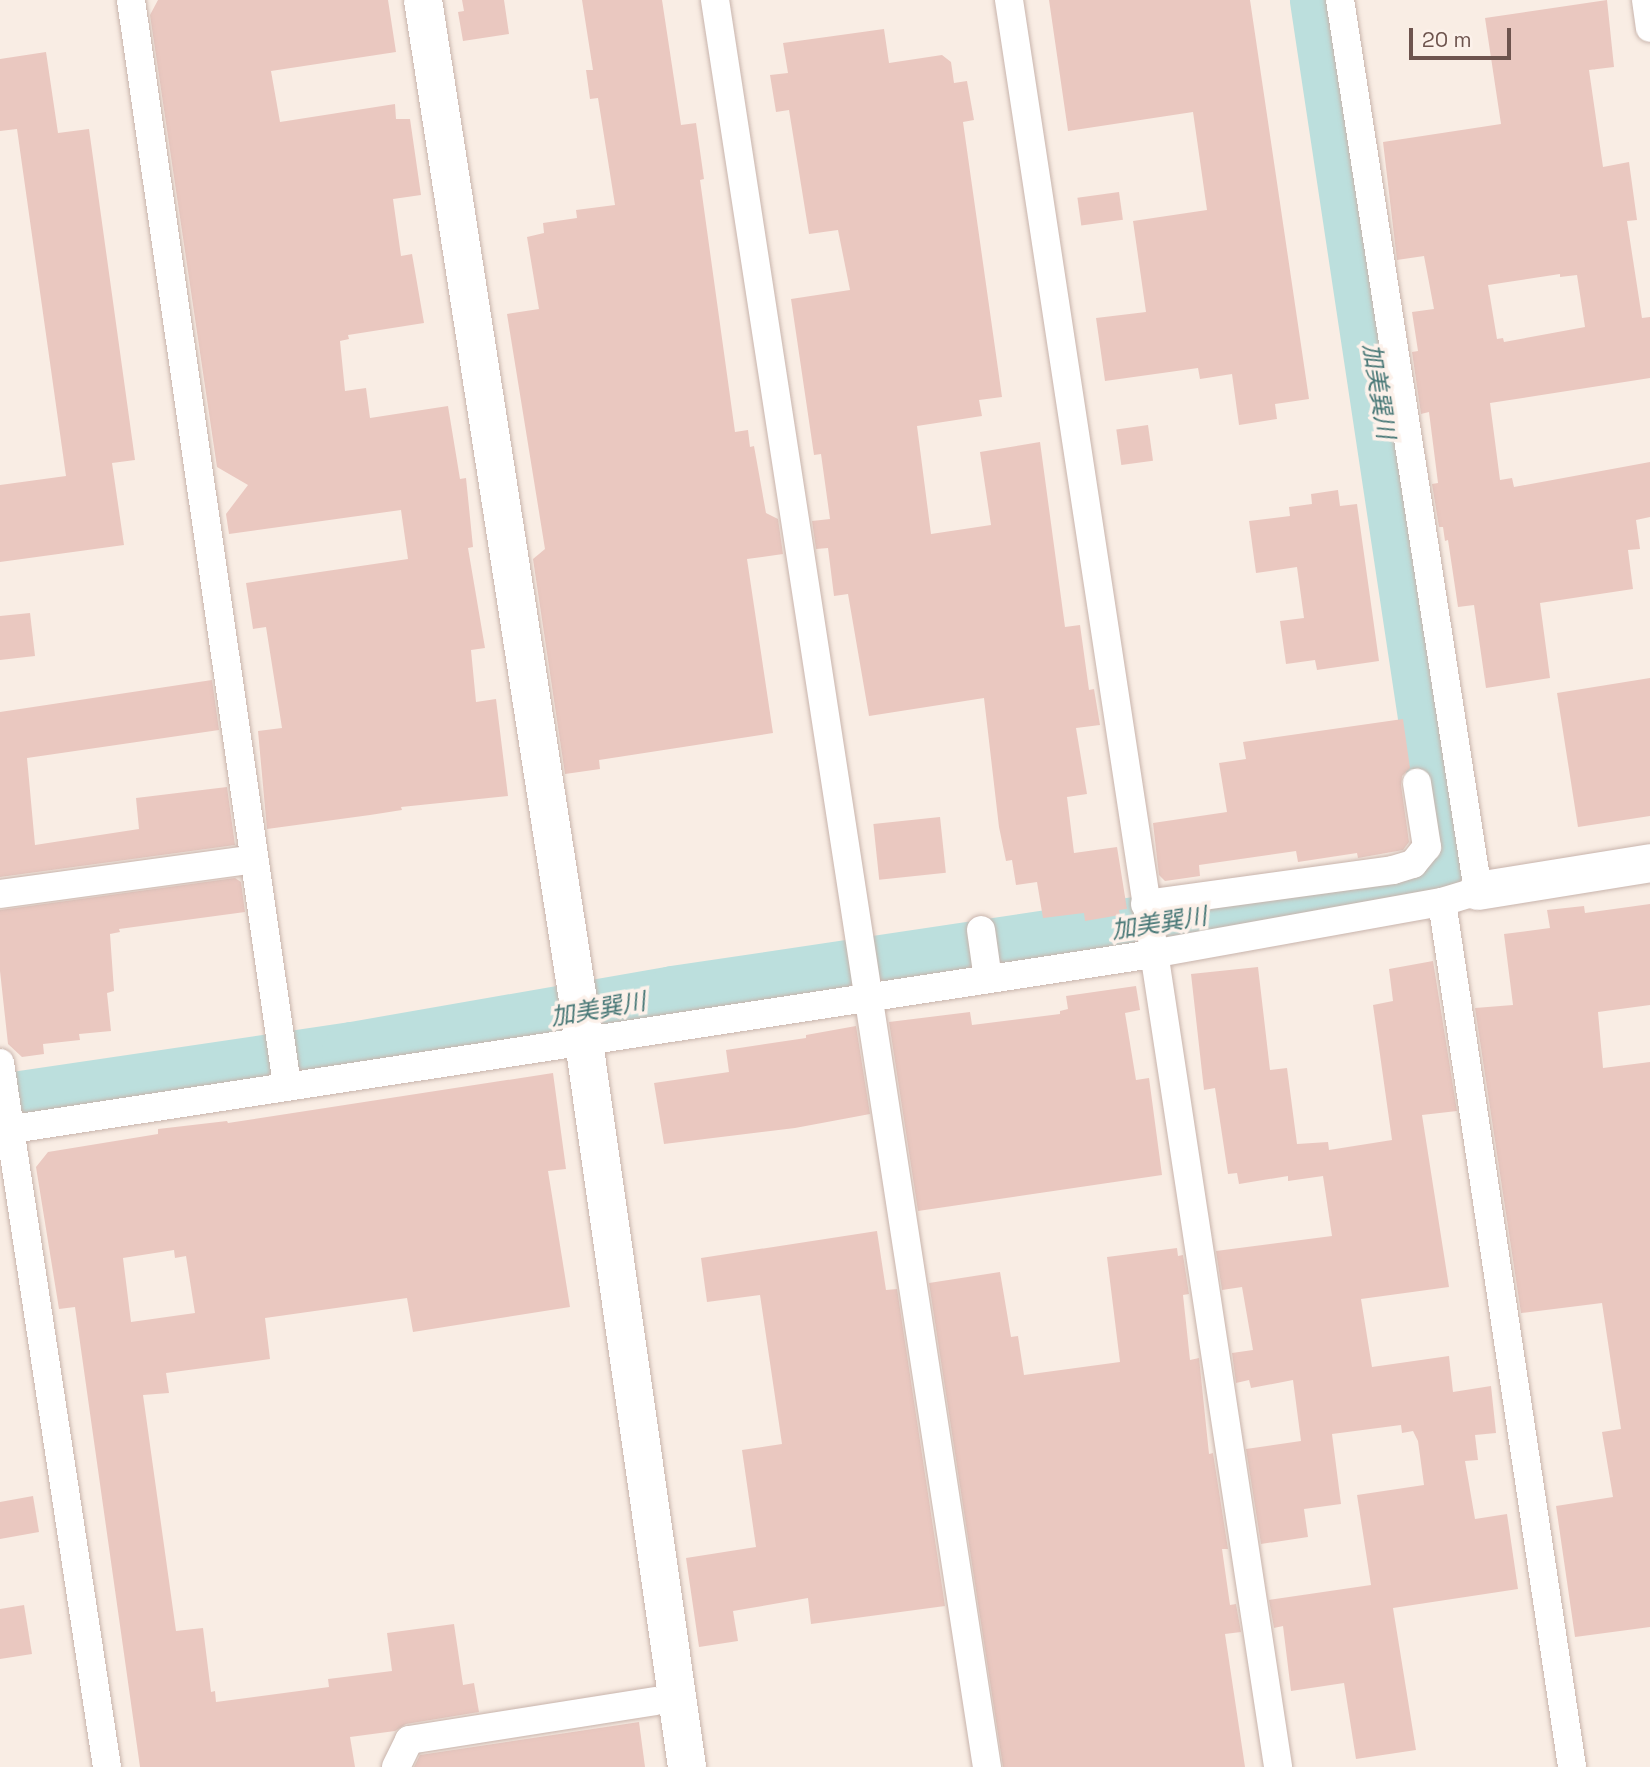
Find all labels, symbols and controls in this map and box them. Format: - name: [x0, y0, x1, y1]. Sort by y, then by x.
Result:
- scale bar: [1412, 14, 1514, 58]
- text: 20 m: [1422, 26, 1472, 53]
- water label: 加美巽川: [1357, 341, 1401, 441]
- water label: 加美巽川: [1109, 901, 1209, 945]
- water label: 加美巽川: [548, 986, 648, 1032]

